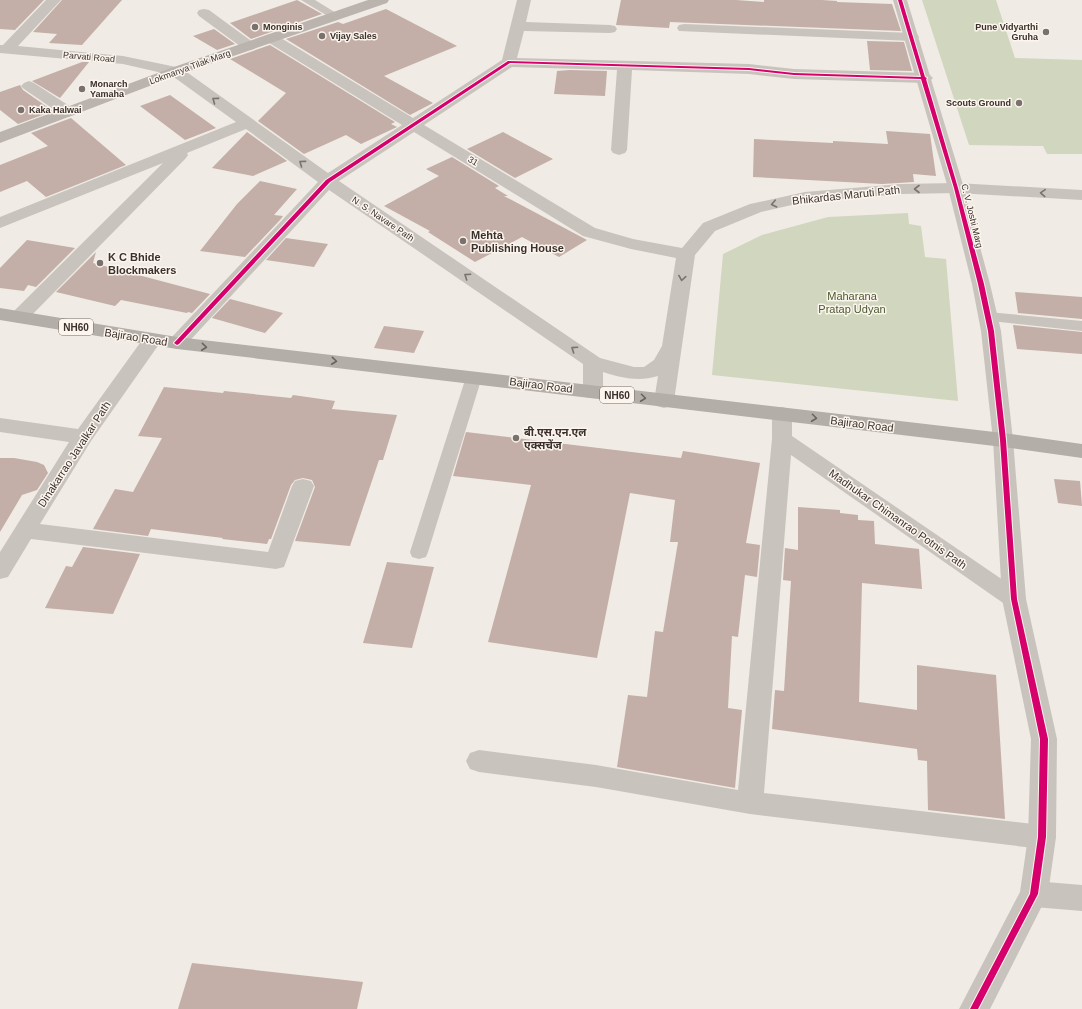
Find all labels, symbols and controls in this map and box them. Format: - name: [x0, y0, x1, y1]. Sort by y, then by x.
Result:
- marker: Monginis: [250, 22, 260, 32]
- place label: Monginis: [263, 22, 303, 32]
- place label: Pune Vidyarthi Gruha: [975, 22, 1039, 42]
- marker: Pune Vidyarthi Gruha: [1041, 27, 1051, 37]
- marker: Vijay Sales: [317, 31, 327, 41]
- place label: Vijay Sales: [330, 31, 377, 41]
- street label: Lokmanya Tilak Marg: [148, 48, 232, 86]
- street label: Parvati Road: [63, 50, 115, 64]
- place label: Monarch Yamaha: [90, 79, 128, 99]
- marker: Monarch Yamaha: [77, 84, 87, 94]
- one-way arrow: [212, 97, 219, 104]
- place label: Scouts Ground: [946, 98, 1011, 108]
- marker: Scouts Ground: [1014, 98, 1024, 108]
- marker: Kaka Halwai: [16, 105, 26, 115]
- place label: Kaka Halwai: [29, 105, 82, 115]
- street label: 31: [466, 154, 480, 168]
- one-way arrow: [299, 160, 306, 168]
- street label: Bhikardas Maruti Path: [792, 183, 900, 207]
- street label: C. V. Joshi Marg: [959, 183, 985, 249]
- one-way arrow: [914, 185, 920, 193]
- one-way arrow: [1040, 189, 1046, 197]
- street label: N. S. Navare Path: [350, 195, 416, 243]
- one-way arrow: [771, 199, 777, 207]
- place label: Mehta Publishing House: [471, 229, 564, 254]
- marker: Mehta Publishing House: [458, 236, 468, 246]
- place label: K C Bhide Blockmakers: [108, 251, 177, 276]
- marker: K C Bhide Blockmakers: [95, 258, 105, 268]
- one-way arrow: [464, 273, 471, 281]
- one-way arrow: [678, 275, 687, 281]
- park label: Maharana Pratap Udyan: [818, 290, 886, 315]
- road number: NH60: [59, 319, 93, 335]
- street label: Bajirao Road: [104, 326, 168, 348]
- one-way arrow: [201, 342, 208, 351]
- one-way arrow: [571, 346, 578, 354]
- one-way arrow: [331, 356, 337, 365]
- street label: Bajirao Road: [509, 375, 573, 395]
- road number: NH60: [600, 387, 634, 403]
- one-way arrow: [640, 393, 646, 402]
- street label: Dinakarrao Javalkar Path: [35, 399, 113, 509]
- one-way arrow: [811, 413, 817, 422]
- street label: Bajirao Road: [830, 414, 894, 434]
- place label: बी.एस.एन.एल एक्सचेंज: [524, 426, 587, 451]
- marker: बी.एस.एन.एल एक्सचेंज: [511, 433, 521, 443]
- street label: Madhukar Chimanrao Potnis Path: [827, 467, 969, 571]

